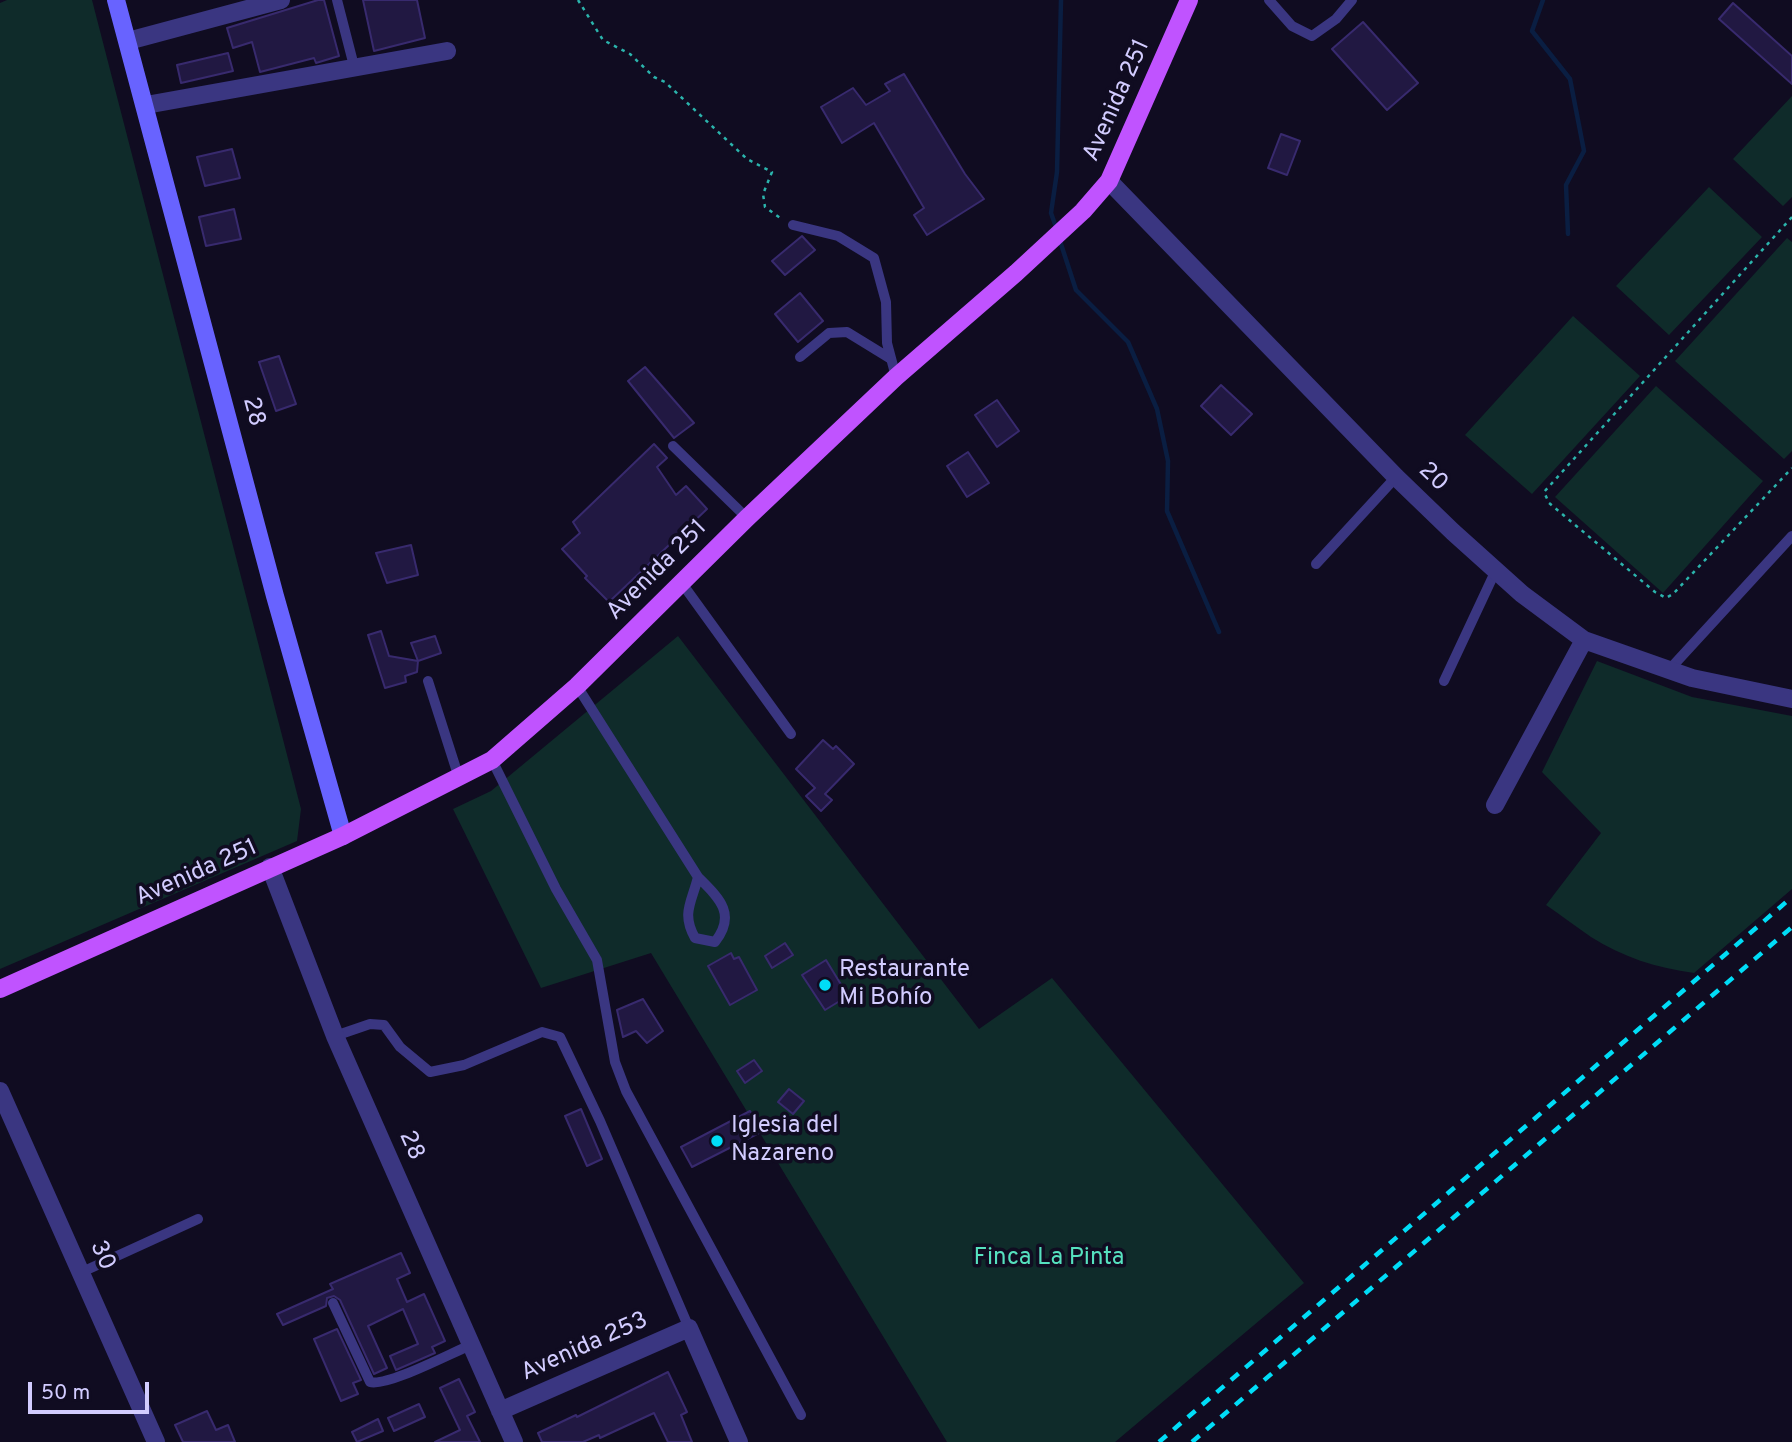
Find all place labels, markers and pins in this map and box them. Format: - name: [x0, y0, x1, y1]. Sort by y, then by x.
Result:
- place label: Restaurante Mi Bohío: [839, 957, 970, 1013]
- marker: Restaurante Mi Bohío: [817, 977, 833, 993]
- place label: Iglesia del Nazareno: [731, 1113, 839, 1169]
- marker: Iglesia del Nazareno: [709, 1133, 725, 1149]

